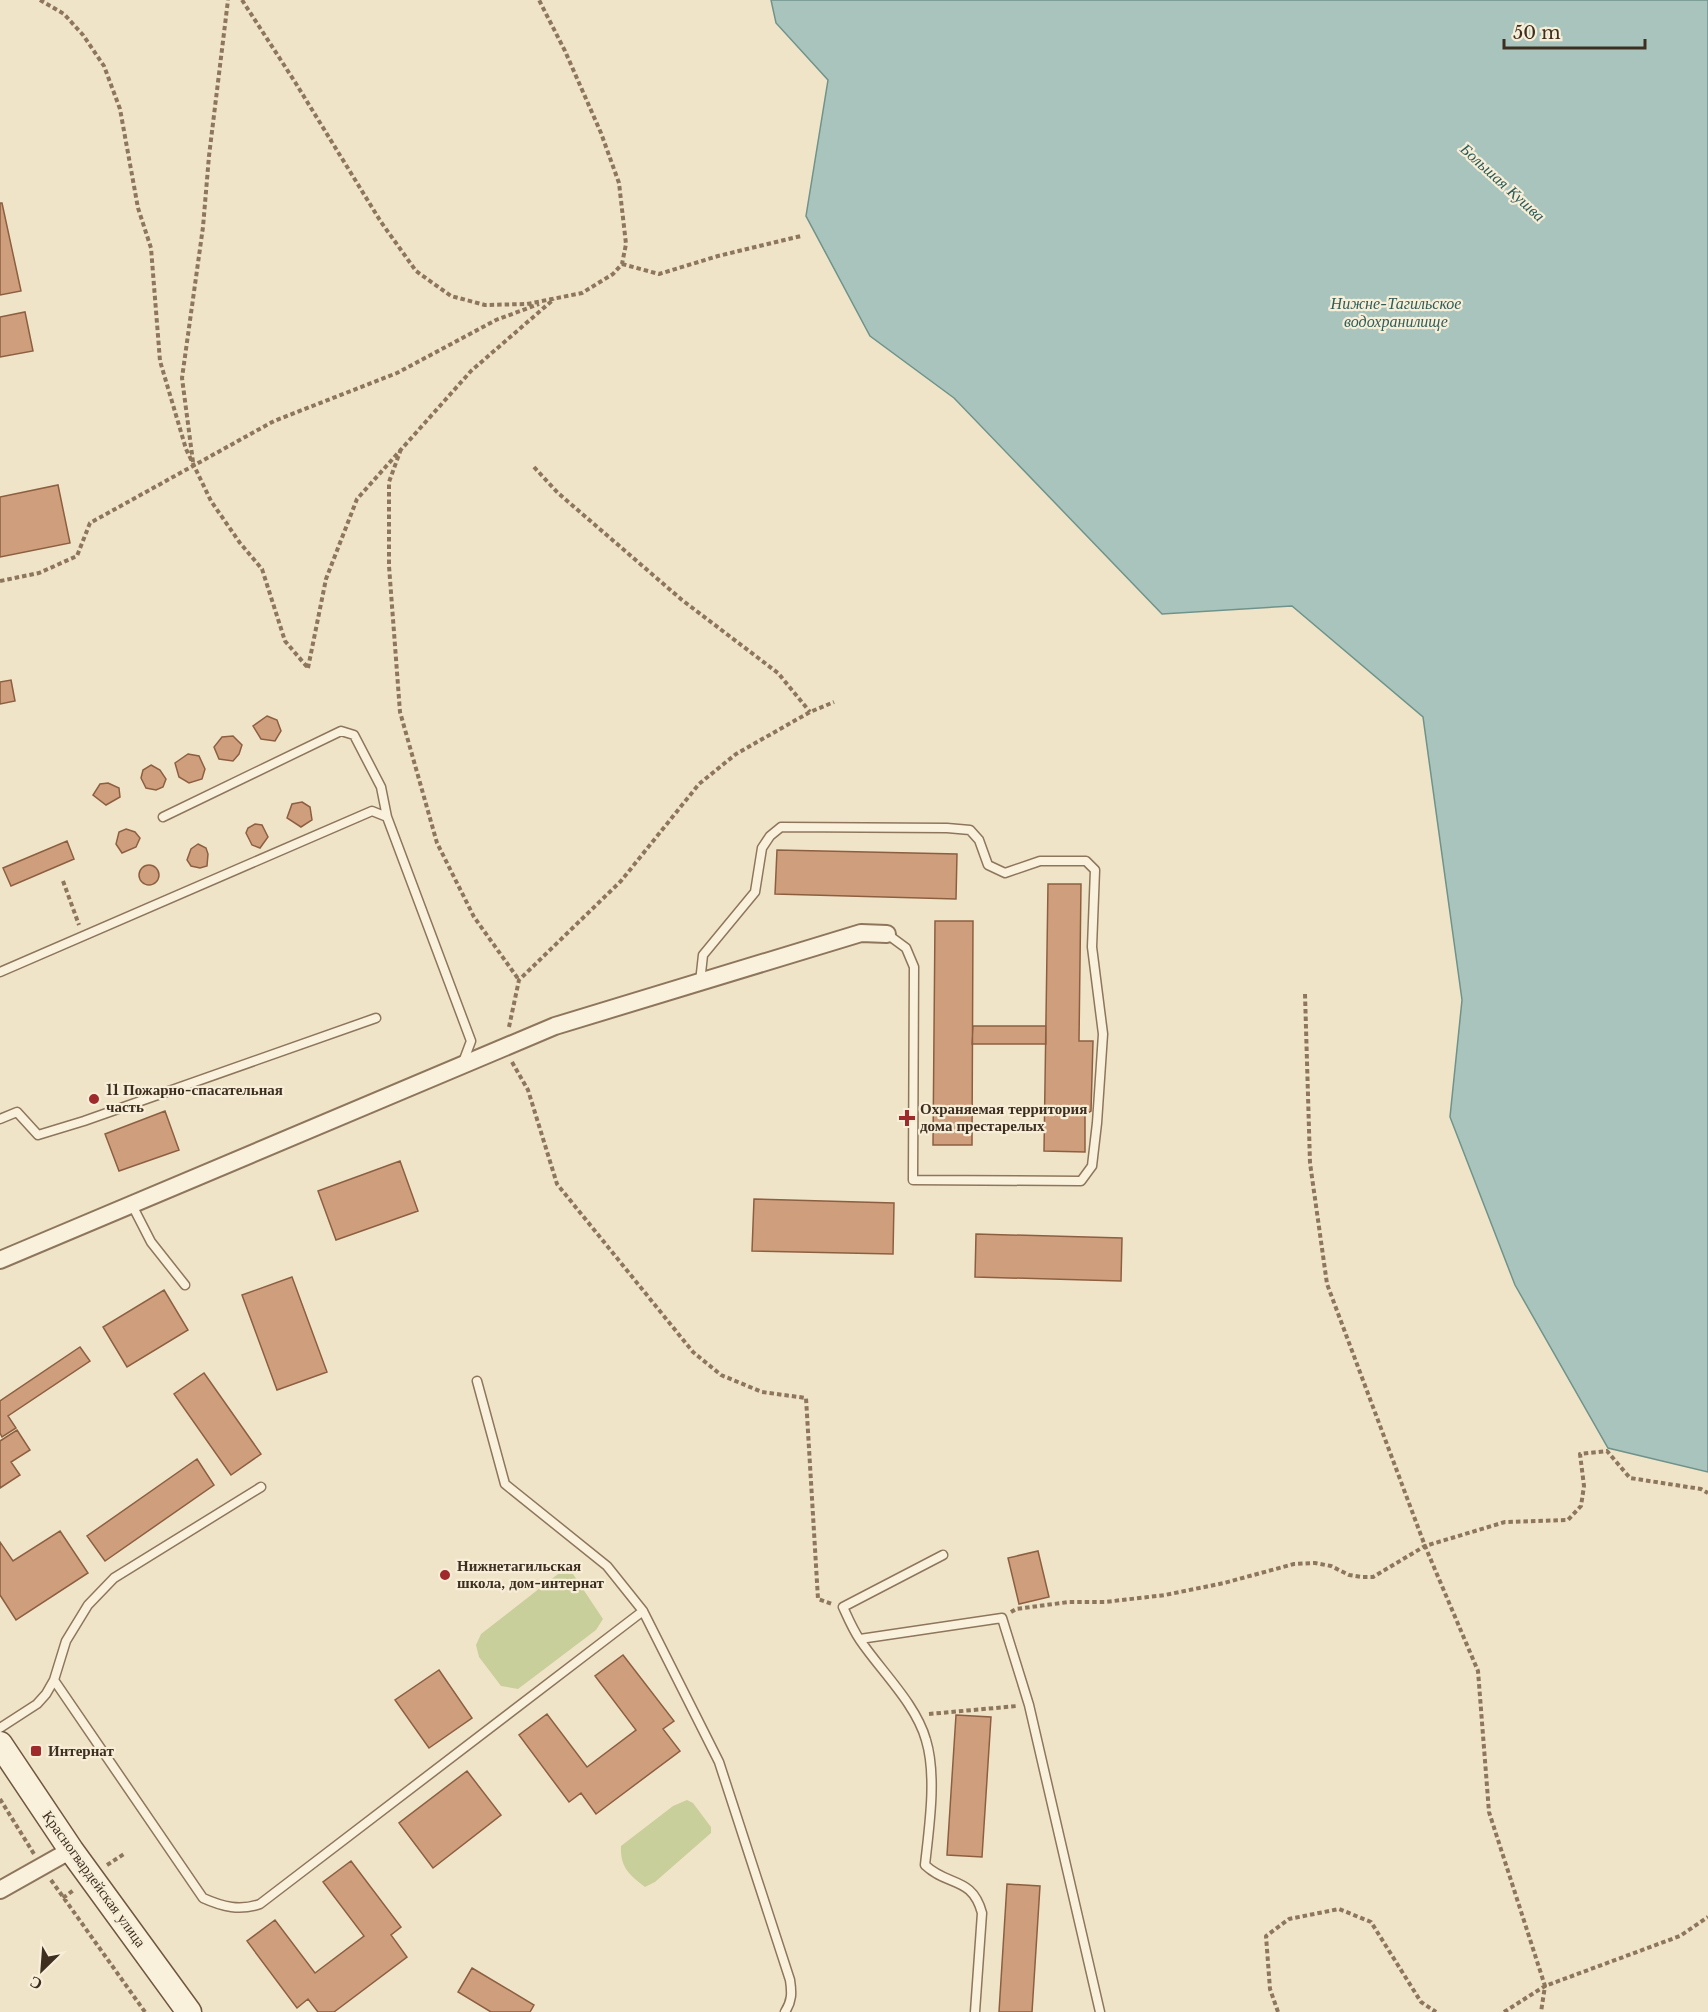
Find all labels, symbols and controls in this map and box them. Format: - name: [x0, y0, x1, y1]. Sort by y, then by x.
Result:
- scale bar: [1504, 12, 1645, 50]
- text: 50 m: [1513, 22, 1561, 44]
- water label: Большая Кушва: [1456, 138, 1550, 225]
- water label: Нижне-Тагильское водохранилище: [1330, 293, 1461, 331]
- place label: 11 Пожарно-спасательная часть: [106, 1080, 283, 1116]
- marker: 11 Пожарно-спасательная часть: [87, 1092, 101, 1106]
- place label: Охраняемая территория дома престарелых: [920, 1099, 1087, 1135]
- marker: Охраняемая территория дома престарелых: [898, 1109, 916, 1127]
- place label: Нижнетагильская школа, дом-интернат: [457, 1556, 605, 1592]
- marker: Нижнетагильская школа, дом-интернат: [438, 1568, 452, 1582]
- place label: Интернат: [48, 1741, 114, 1760]
- marker: Интернат: [29, 1744, 43, 1758]
- street label: Красногвардейская улица: [38, 1807, 151, 1951]
- north arrow: [12, 1940, 72, 2000]
- text: С: [26, 1972, 45, 1995]

